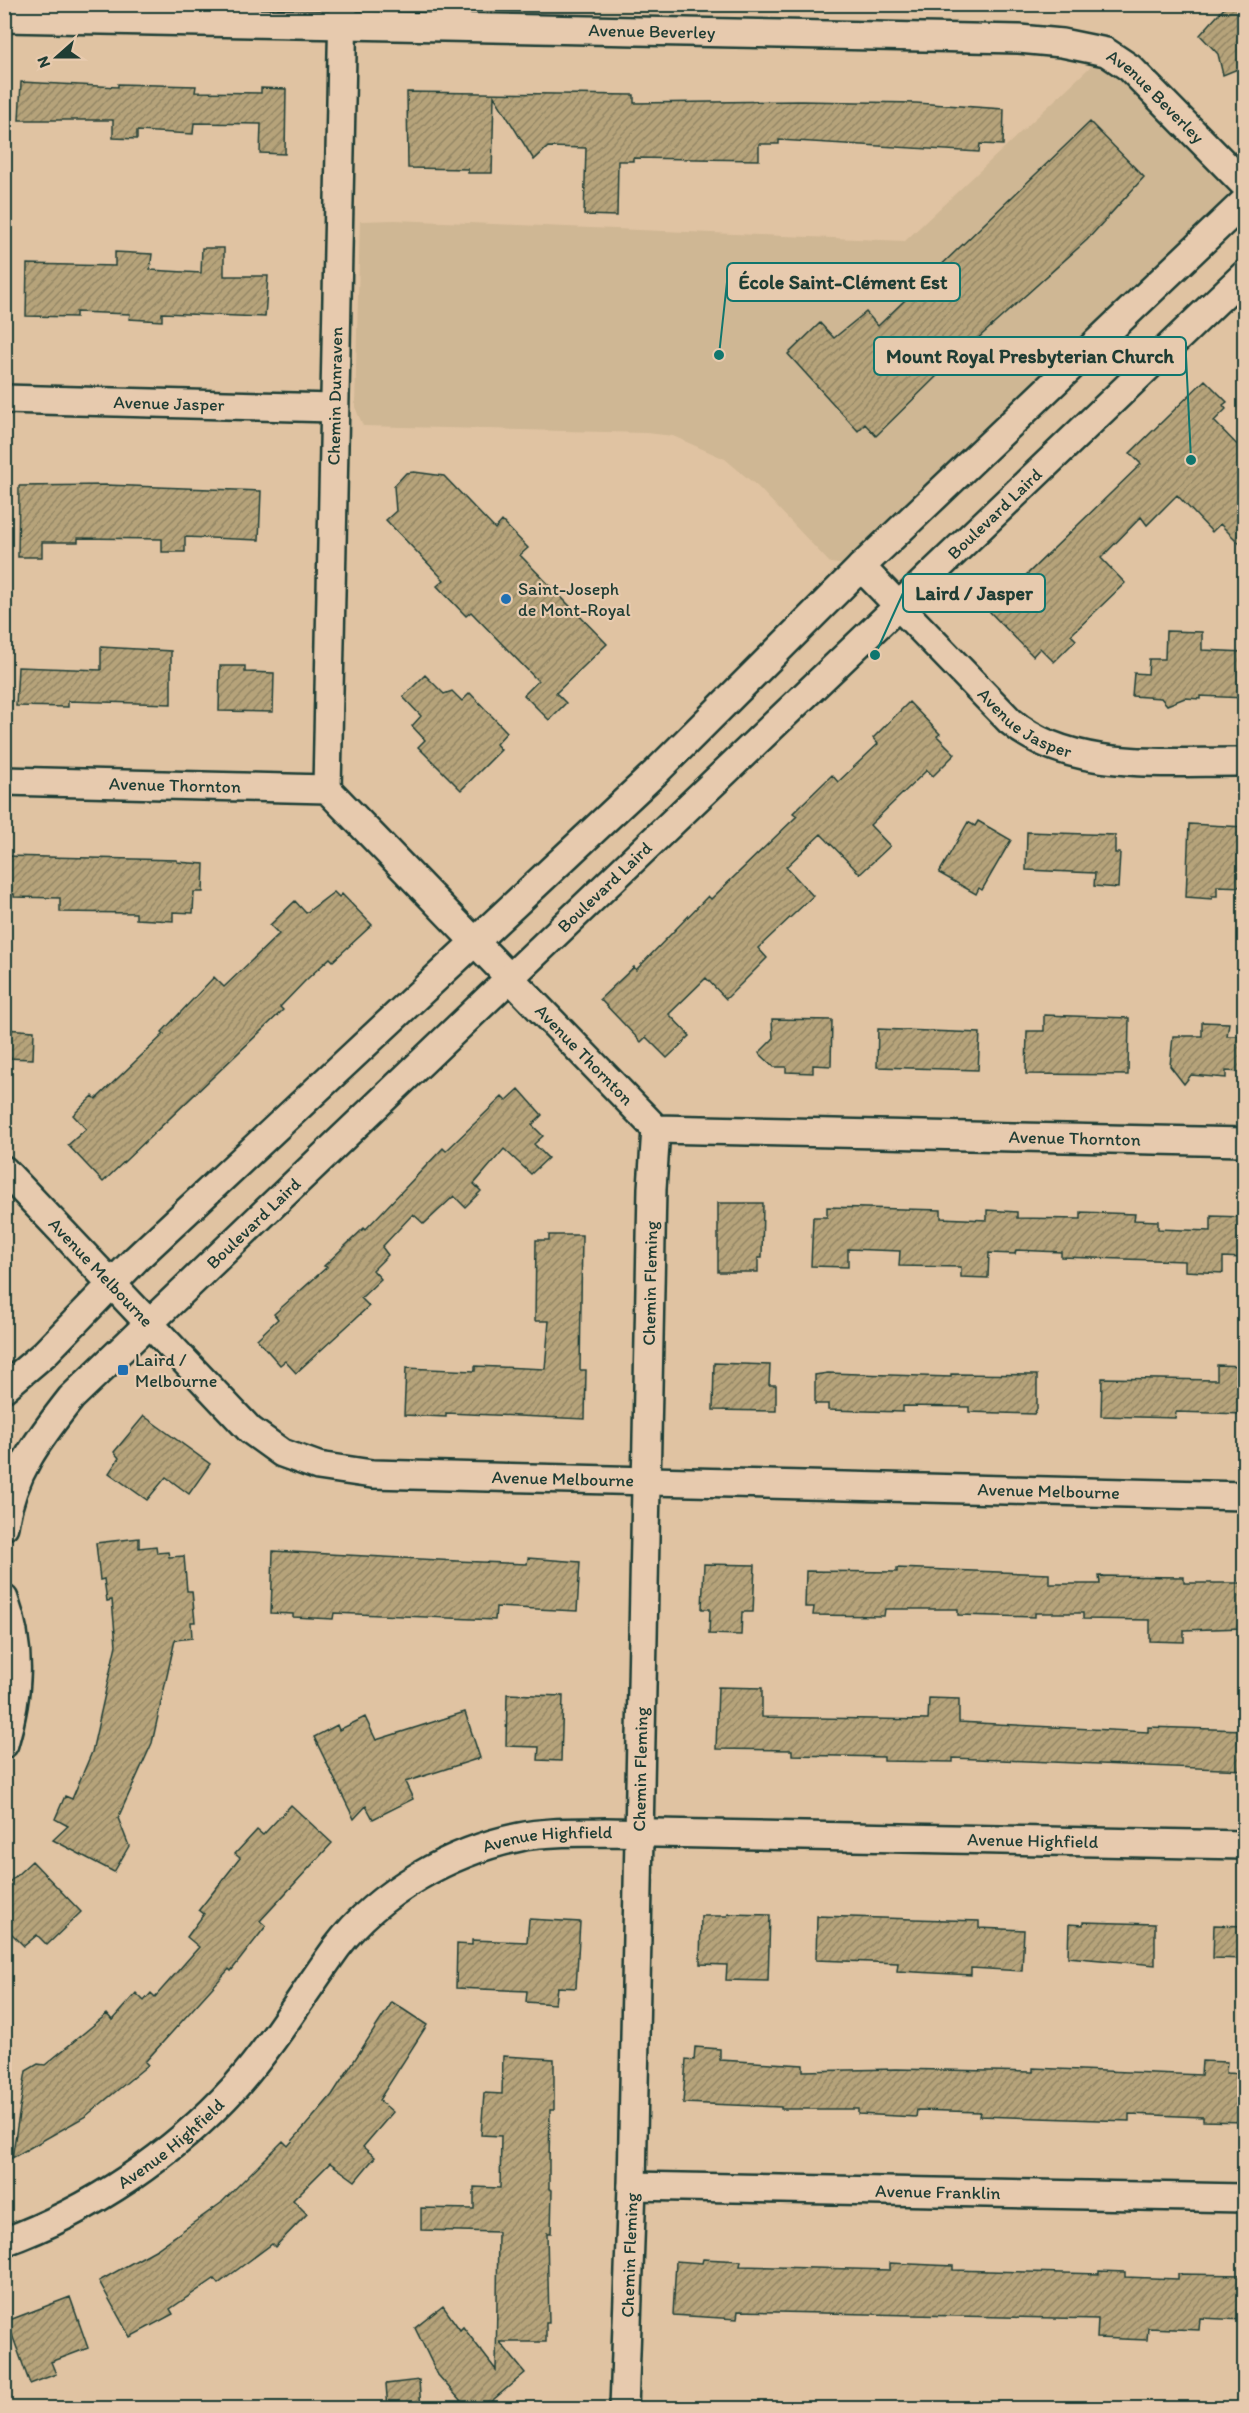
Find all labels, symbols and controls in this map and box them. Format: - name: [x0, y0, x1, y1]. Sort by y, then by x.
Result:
- street label: Avenue Beverley: [588, 19, 716, 44]
- north arrow: [27, 27, 87, 87]
- street label: Avenue Beverley: [1103, 45, 1209, 148]
- text: N: [33, 54, 54, 71]
- callout: École Saint-Clément Est: [727, 263, 960, 301]
- text: École Saint-Clément Est: [738, 270, 948, 294]
- street label: Chemin Dunraven: [323, 327, 347, 466]
- callout: Mount Royal Presbyterian Church: [874, 337, 1186, 375]
- text: Mount Royal Presbyterian Church: [886, 344, 1174, 369]
- street label: Avenue Jasper: [113, 391, 225, 416]
- street label: Boulevard Laird: [943, 463, 1047, 564]
- callout: Laird / Jasper: [903, 574, 1045, 612]
- place label: Saint-Joseph de Mont-Royal: [518, 578, 630, 621]
- text: Laird / Jasper: [915, 581, 1034, 606]
- marker: Saint-Joseph de Mont-Royal: [499, 592, 513, 606]
- street label: Avenue Jasper: [973, 683, 1075, 763]
- street label: Avenue Thornton: [109, 773, 241, 798]
- street label: Boulevard Laird: [553, 837, 657, 937]
- street label: Avenue Thornton: [530, 1000, 638, 1110]
- street label: Avenue Thornton: [1008, 1126, 1141, 1151]
- street label: Boulevard Laird: [202, 1173, 306, 1274]
- street label: Avenue Melbourne: [44, 1213, 158, 1332]
- street label: Chemin Fleming: [638, 1220, 662, 1346]
- place label: Laird / Melbourne: [135, 1349, 217, 1392]
- marker: Laird / Melbourne: [116, 1363, 130, 1377]
- street label: Avenue Melbourne: [491, 1466, 634, 1492]
- street label: Avenue Melbourne: [977, 1478, 1120, 1504]
- street label: Chemin Fleming: [628, 1706, 653, 1832]
- street label: Avenue Highfield: [479, 1821, 613, 1858]
- street label: Avenue Highfield: [967, 1828, 1099, 1853]
- street label: Avenue Highfield: [113, 2094, 229, 2194]
- street label: Avenue Franklin: [875, 2180, 1001, 2204]
- street label: Chemin Fleming: [616, 2192, 643, 2318]

